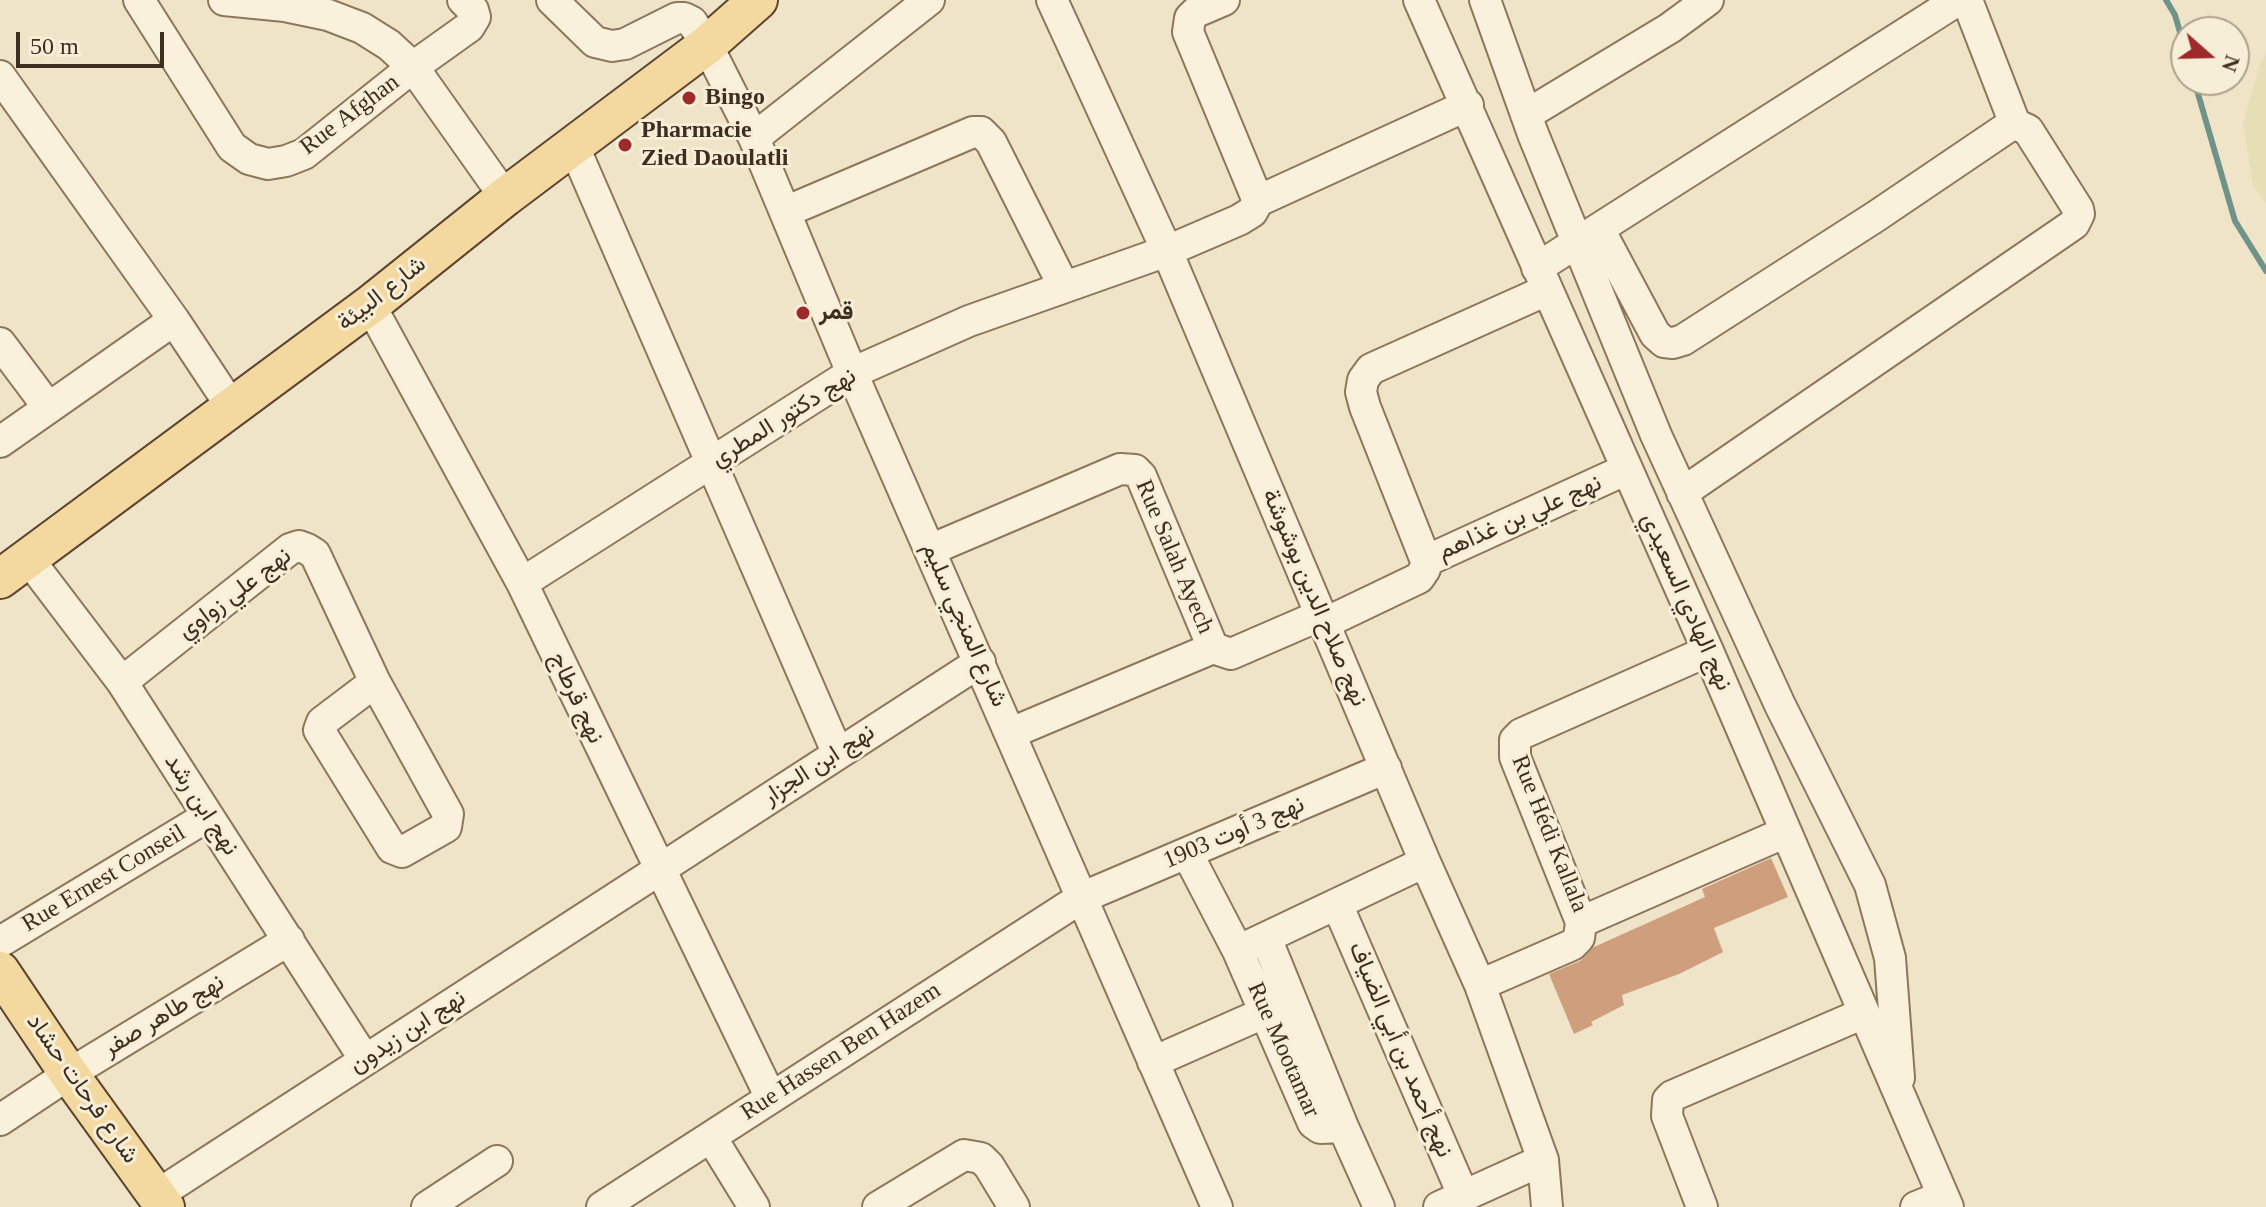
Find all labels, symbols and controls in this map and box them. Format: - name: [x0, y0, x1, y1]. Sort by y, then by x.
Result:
- scale bar: [20, 16, 168, 66]
- north arrow: [2170, 16, 2250, 96]
- text: 50 m: [30, 33, 79, 59]
- text: N: [2217, 52, 2246, 75]
- street label: Rue Afghan: [295, 68, 405, 162]
- place label: Bingo: [705, 84, 765, 112]
- marker: Bingo: [680, 89, 698, 107]
- place label: Pharmacie Zied Daoulatli: [641, 117, 788, 173]
- marker: Pharmacie Zied Daoulatli: [616, 136, 634, 154]
- street label: شارع البيئة: [332, 250, 432, 338]
- place label: قمر: [819, 299, 853, 327]
- marker: قمر: [794, 304, 812, 322]
- street label: نهج دكتور المطري: [706, 362, 862, 474]
- street label: نهج علي بن غذاهم: [1434, 469, 1606, 567]
- street label: Rue Salah Ayech: [1129, 476, 1219, 638]
- street label: نهج صلاح الدين بوشوشة: [1255, 485, 1373, 711]
- street label: نهج الهادي السعيدي: [1634, 509, 1738, 695]
- street label: شارع المنجي سليم: [915, 538, 1013, 712]
- street label: نهج علي زواوي: [173, 542, 297, 646]
- street label: نهج قرطاج: [542, 648, 610, 748]
- street label: نهج ابن الجزار: [758, 718, 880, 812]
- street label: نهج ابن رشد: [158, 749, 244, 861]
- street label: Rue Hédi Kallala: [1504, 751, 1594, 917]
- street label: نهج 3 أوت 1903: [1159, 790, 1309, 876]
- street label: Rue Ernest Conseil: [17, 819, 191, 939]
- street label: نهج أحمد بن أبي الضياف: [1342, 938, 1458, 1162]
- street label: نهج طاهر صفر: [98, 969, 230, 1063]
- street label: Rue Hassen Ben Hazem: [736, 977, 946, 1127]
- street label: Rue Mootamar: [1240, 978, 1326, 1122]
- street label: نهج ابن زيدون: [345, 984, 471, 1080]
- street label: شارع فرحات حشاد: [20, 1009, 144, 1169]

